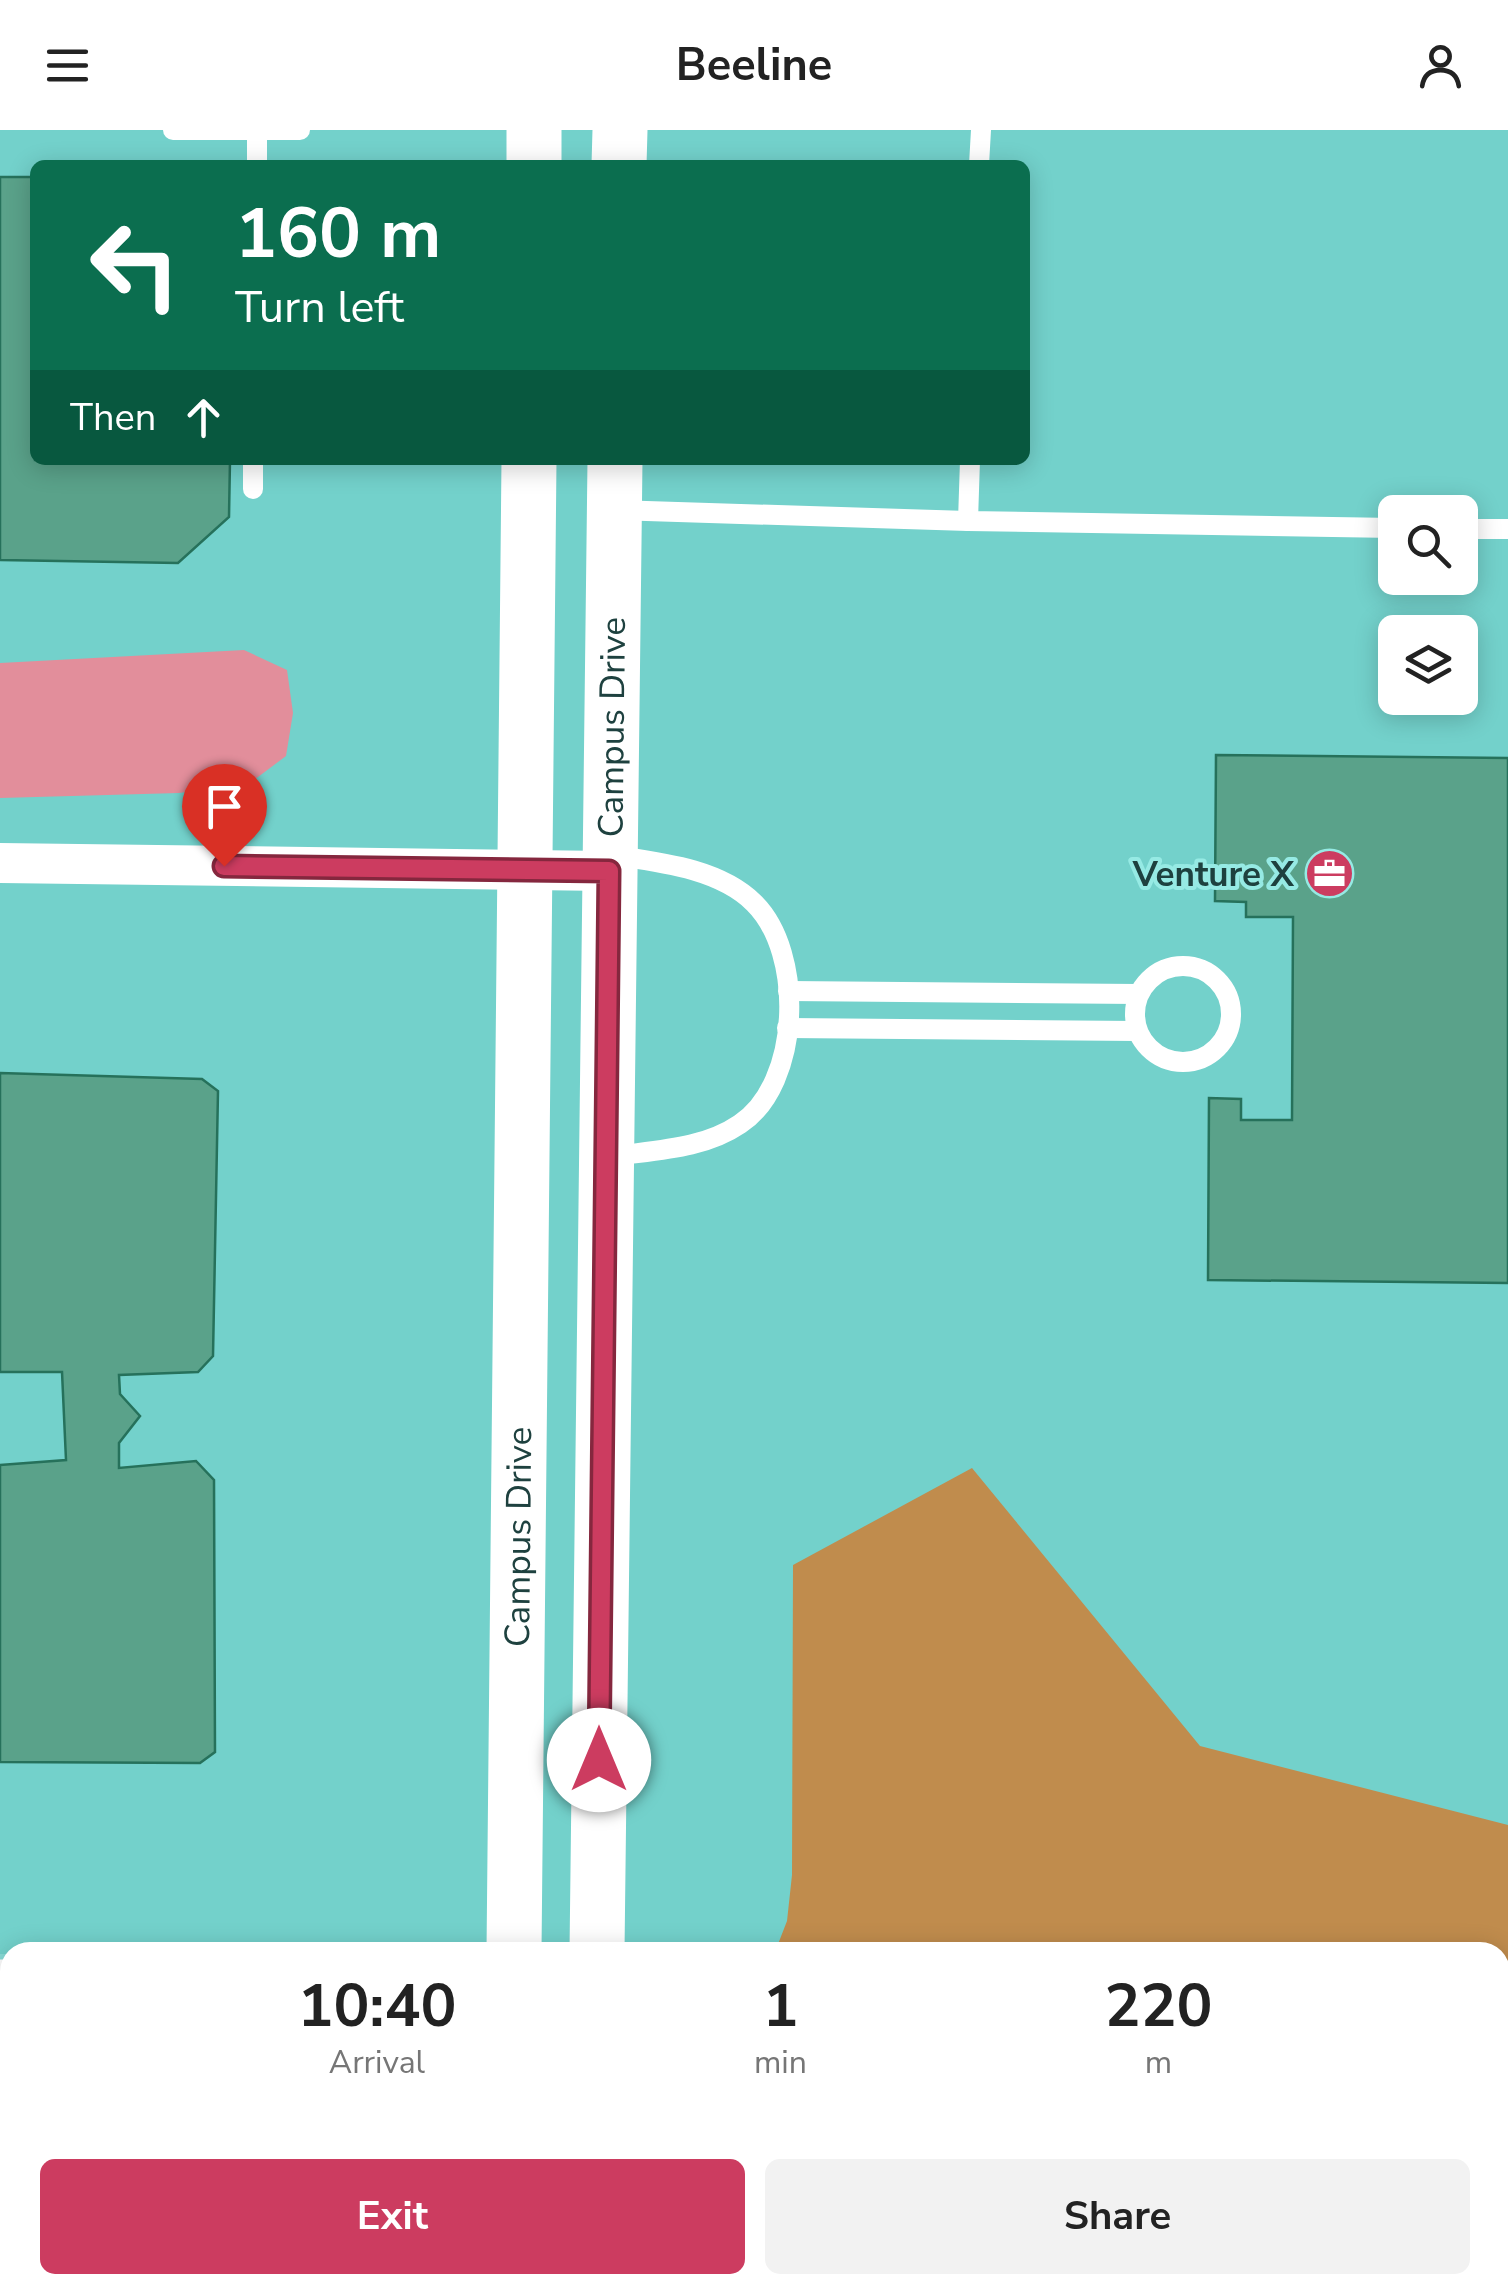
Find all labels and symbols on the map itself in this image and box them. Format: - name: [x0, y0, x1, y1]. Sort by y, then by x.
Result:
- street label: Campus Drive: [587, 617, 637, 838]
- pin: [182, 764, 267, 867]
- office icon: Venture X: [1303, 848, 1355, 900]
- place label: Venture X: [1132, 851, 1294, 898]
- street label: Campus Drive: [494, 1427, 543, 1647]
- position arrow: [547, 1708, 651, 1812]

